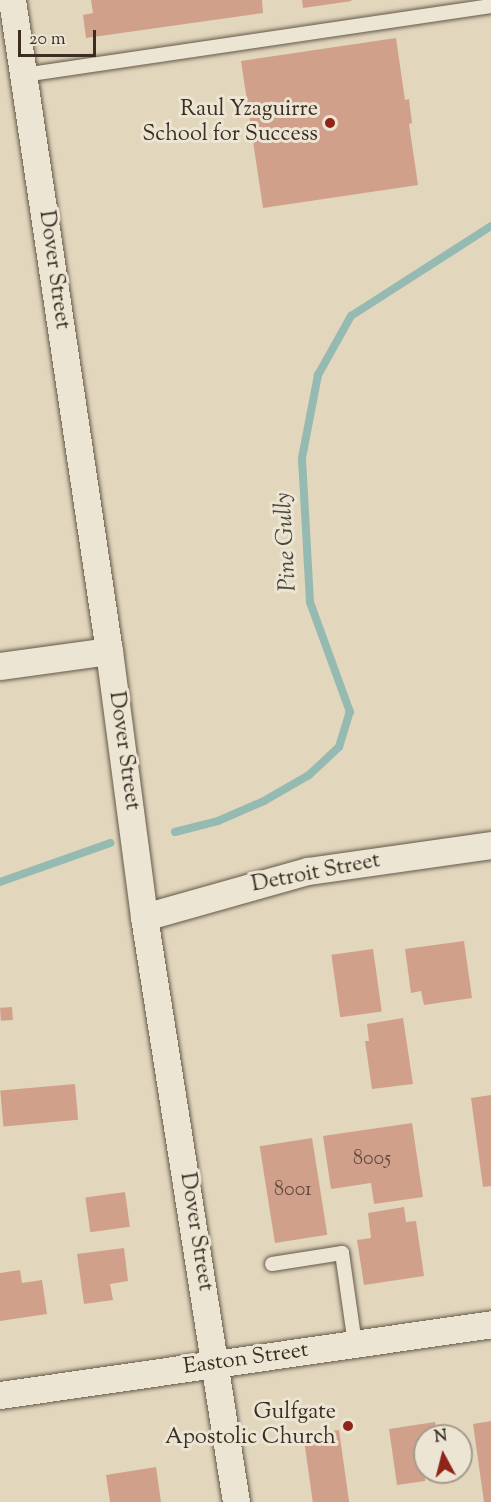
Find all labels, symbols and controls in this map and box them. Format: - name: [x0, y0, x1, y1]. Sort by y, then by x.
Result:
- scale bar: [21, 18, 99, 56]
- text: 20 m: [29, 27, 66, 53]
- place label: Raul Yzaguirre School for Success: [142, 97, 318, 148]
- marker: Raul Yzaguirre School for Success: [323, 116, 337, 130]
- street label: Dover Street: [32, 209, 74, 331]
- water label: Pine Gully: [270, 492, 304, 592]
- street label: Dover Street: [102, 690, 144, 812]
- street label: Detroit Street: [249, 849, 383, 899]
- house number: 8005: [353, 1147, 391, 1171]
- street label: Dover Street: [173, 1171, 217, 1293]
- house number: 8001: [274, 1178, 312, 1202]
- street label: Easton Street: [182, 1338, 310, 1382]
- place label: Gulfgate Apostolic Church: [165, 1400, 336, 1452]
- marker: Gulfgate Apostolic Church: [341, 1419, 355, 1433]
- north arrow: [413, 1424, 473, 1484]
- text: N: [433, 1425, 449, 1450]

